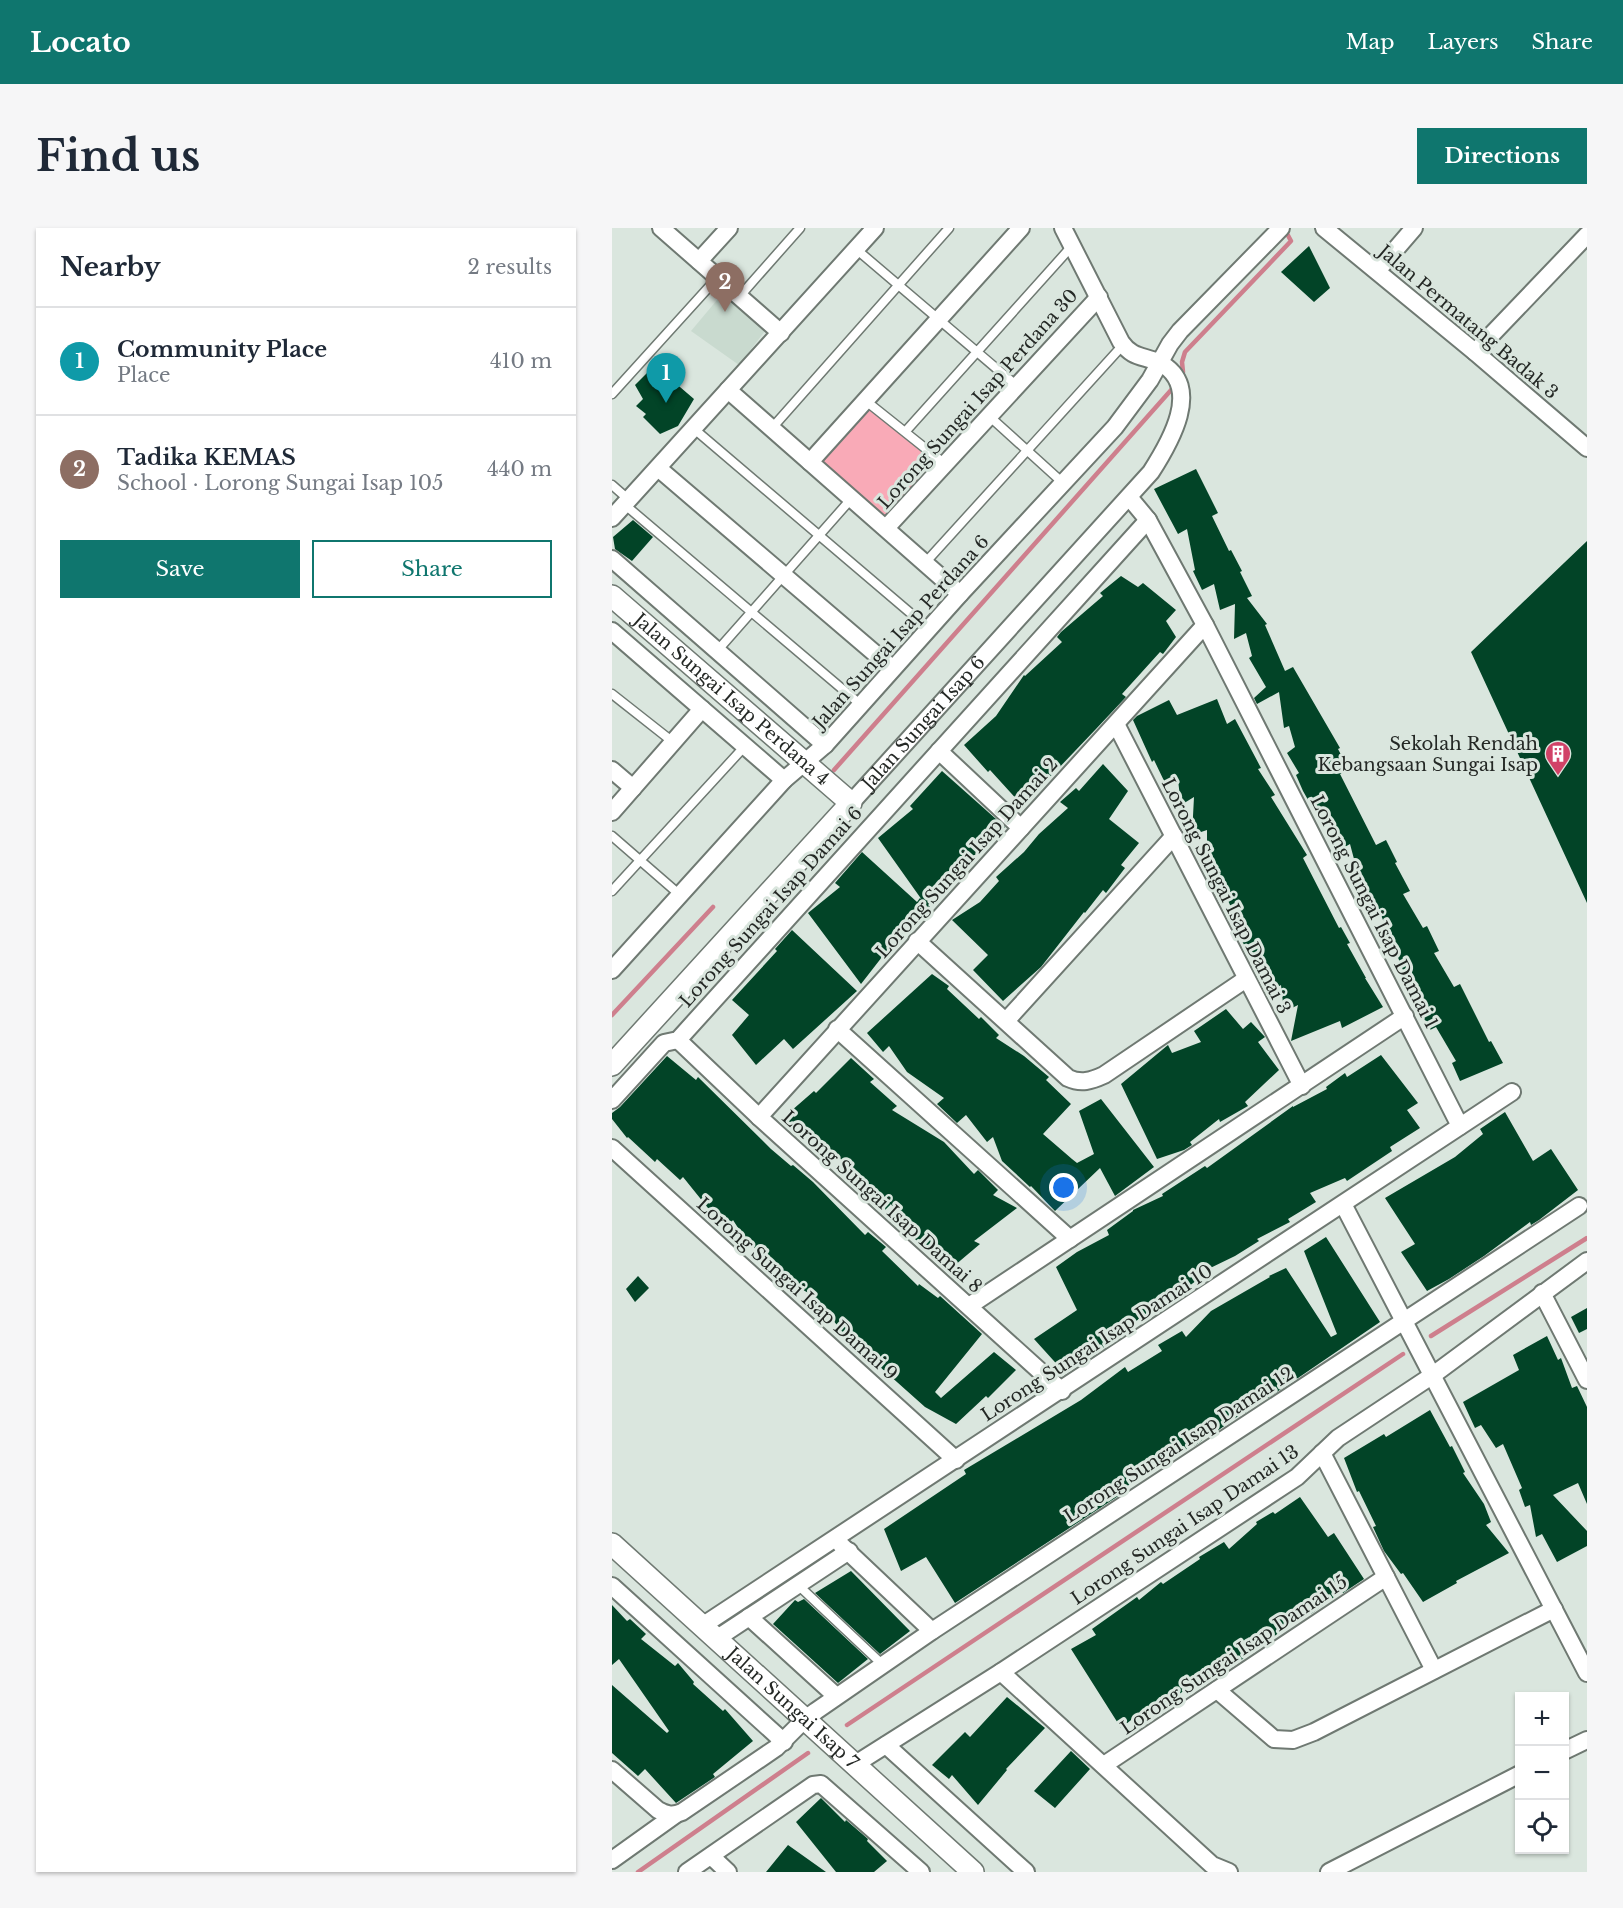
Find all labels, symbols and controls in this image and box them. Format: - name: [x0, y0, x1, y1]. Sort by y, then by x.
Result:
- text: Locato: [30, 25, 131, 60]
- text: Map: [1346, 29, 1395, 55]
- text: Layers: [1428, 29, 1499, 55]
- text: Share: [1532, 29, 1593, 55]
- button: Directions: [1417, 128, 1587, 184]
- text: Find us: [36, 130, 200, 182]
- street label: Jalan Permatang Badak 3: [1372, 239, 1562, 404]
- text: Nearby: [60, 251, 161, 283]
- text: 2 results: [468, 255, 552, 279]
- pin: 2: [706, 262, 744, 312]
- street label: Lorong Sungai Isap Perdana 30: [873, 285, 1083, 513]
- text: Community Place: [117, 336, 327, 363]
- text: 1: [75, 349, 84, 373]
- text: 410 m: [490, 349, 552, 373]
- pin: 1: [646, 354, 686, 403]
- text: Place: [117, 363, 171, 387]
- text: Tadika KEMAS: [117, 444, 296, 471]
- text: 2: [73, 457, 86, 481]
- text: 440 m: [487, 457, 552, 481]
- text: School · Lorong Sungai Isap 105: [117, 471, 443, 495]
- street label: Jalan Sungai Isap Perdana 6: [807, 531, 994, 735]
- button: Save: [60, 540, 300, 598]
- button: Share: [312, 540, 552, 598]
- street label: Jalan Sungai Isap Perdana 4: [628, 607, 834, 790]
- street label: Jalan Sungai Isap 6: [856, 652, 990, 796]
- place label: Sekolah Rendah Kebangsaan Sungai Isap: [1318, 733, 1538, 776]
- building icon: Sekolah Rendah Kebangsaan Sungai Isap: [1543, 739, 1573, 777]
- street label: Lorong Sungai Isap Damai 2: [871, 753, 1063, 963]
- street label: Lorong Sungai Isap Damai 3: [1157, 774, 1295, 1018]
- street label: Lorong Sungai Isap Damai 1: [1305, 792, 1443, 1032]
- street label: Lorong Sungai Isap Damai 6: [675, 802, 867, 1012]
- street label: Lorong Sungai Isap Damai 8: [777, 1106, 987, 1298]
- your location: [1049, 1173, 1078, 1202]
- street label: Lorong Sungai Isap Damai 9: [692, 1193, 902, 1385]
- street label: Lorong Sungai Isap Damai 10: [977, 1260, 1217, 1426]
- street label: Lorong Sungai Isap Damai 12: [1060, 1362, 1298, 1528]
- street label: Lorong Sungai Isap Damai 13: [1067, 1440, 1303, 1610]
- street label: Lorong Sungai Isap Damai 15: [1116, 1571, 1352, 1739]
- street label: Jalan Sungai Isap 7: [721, 1641, 864, 1774]
- map controls: [1515, 1692, 1569, 1854]
- button: +: [1515, 1692, 1569, 1746]
- button: −: [1515, 1746, 1569, 1800]
- button: locate: [1515, 1800, 1569, 1854]

